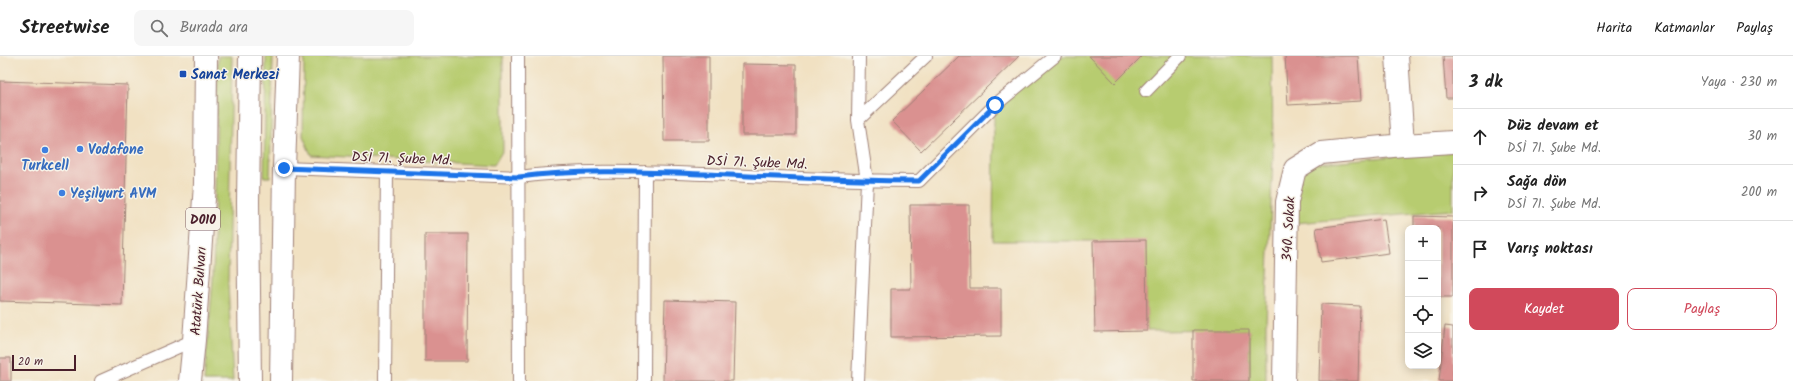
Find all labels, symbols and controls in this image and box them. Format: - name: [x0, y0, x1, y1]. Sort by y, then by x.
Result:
- search box: [134, 10, 414, 46]
- text: Streetwise: [20, 13, 110, 43]
- text: Burada ara: [180, 16, 248, 40]
- icon: search: [148, 17, 170, 39]
- text: Harita: [1596, 17, 1632, 39]
- text: Katmanlar: [1654, 17, 1714, 39]
- text: Paylaş: [1736, 17, 1773, 39]
- place label: Sanat Merkezi: [191, 64, 279, 86]
- marker: Sanat Merkezi: [178, 69, 188, 79]
- text: 3 dk: [1469, 69, 1502, 96]
- text: Yaya · 230 m: [1701, 72, 1777, 93]
- route start: [986, 96, 1004, 114]
- text: Düz devam et: [1507, 114, 1599, 138]
- icon: ahead: [1469, 126, 1491, 148]
- text: 30 m: [1748, 126, 1777, 147]
- text: DSİ 71. Şube Md.: [1507, 138, 1601, 159]
- place label: Vodafone: [88, 139, 144, 161]
- marker: Vodafone: [75, 144, 85, 154]
- marker: Turkcell: [40, 145, 50, 155]
- street label: DSİ 71. Şube Md.: [351, 146, 453, 172]
- street label: DSİ 71. Şube Md.: [706, 150, 808, 176]
- place label: Turkcell: [21, 155, 69, 177]
- route end: [275, 159, 293, 177]
- text: Sağa dön: [1507, 170, 1567, 194]
- icon: right: [1469, 182, 1491, 204]
- text: 200 m: [1741, 182, 1777, 203]
- place label: Yeşilyurt AVM: [70, 183, 157, 205]
- marker: Yeşilyurt AVM: [57, 188, 67, 198]
- text: DSİ 71. Şube Md.: [1507, 194, 1601, 215]
- street label: 340. Sokak: [1276, 196, 1302, 262]
- road number: D010: [186, 208, 220, 230]
- map controls: [1405, 225, 1441, 369]
- button: +: [1405, 225, 1441, 261]
- text: Varış noktası: [1507, 237, 1593, 261]
- icon: arrive: [1469, 238, 1491, 260]
- street label: Atatürk Bulvarı: [185, 245, 213, 336]
- button: −: [1405, 261, 1441, 297]
- button: Kaydet: [1469, 288, 1619, 330]
- button: Paylaş: [1627, 288, 1777, 330]
- button: locate: [1405, 297, 1441, 333]
- button: layers: [1405, 333, 1441, 369]
- scale bar: [12, 353, 76, 372]
- text: 20 m: [18, 353, 43, 371]

